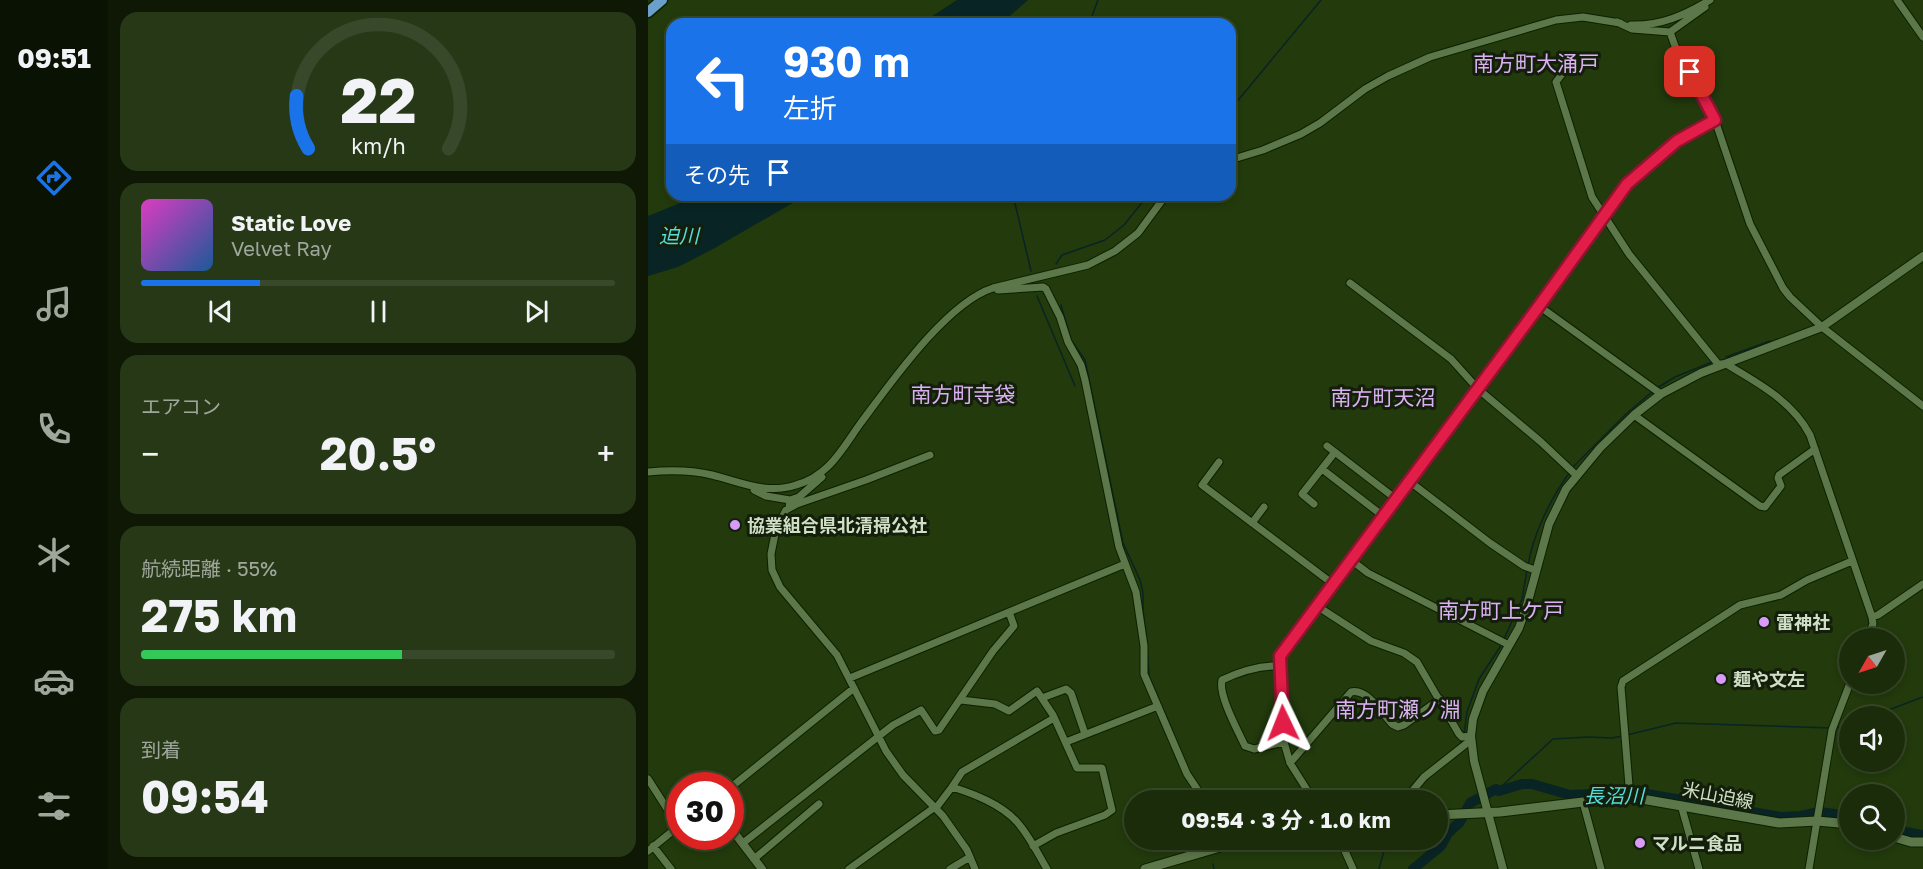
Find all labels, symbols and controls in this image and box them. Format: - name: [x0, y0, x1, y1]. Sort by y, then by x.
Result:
- text: 930 m: [783, 36, 910, 86]
- text: 09:51: [17, 42, 91, 74]
- icon: left: [684, 42, 762, 120]
- pin: [1664, 46, 1715, 97]
- district label: 南方町大涌戸: [1473, 50, 1599, 76]
- icon: arrive: [1673, 55, 1706, 88]
- text: 22: [340, 62, 416, 137]
- text: 左折: [783, 92, 837, 124]
- text: km/h: [351, 133, 405, 159]
- icon: arrive: [762, 156, 795, 189]
- icon: directions: [33, 157, 75, 199]
- text: その先: [684, 161, 750, 188]
- text: Static Love: [231, 209, 351, 236]
- water label: 迫川: [659, 223, 701, 247]
- text: Velvet Ray: [231, 236, 332, 260]
- icon: music: [33, 283, 75, 325]
- icon: previous: [204, 295, 237, 328]
- icon: pause: [362, 295, 395, 328]
- icon: next: [520, 295, 553, 328]
- district label: 南方町寺袋: [911, 381, 1016, 407]
- district label: 南方町天沼: [1331, 384, 1436, 410]
- text: エアコン: [141, 394, 221, 418]
- icon: phone: [33, 408, 75, 450]
- text: 20.5°: [320, 426, 436, 480]
- text: −: [141, 434, 159, 473]
- text: +: [597, 434, 615, 473]
- place label: 協業組合県北清掃公社: [747, 514, 927, 536]
- marker: 協業組合県北清掃公社: [728, 518, 742, 532]
- icon: climate: [33, 534, 75, 576]
- text: 航続距離 · 55%: [141, 556, 277, 580]
- text: 275 km: [141, 588, 297, 642]
- district label: 南方町上ケ戸: [1438, 597, 1564, 623]
- place label: 雷神社: [1776, 611, 1830, 633]
- marker: 雷神社: [1757, 615, 1771, 629]
- north arrow: [1839, 628, 1905, 694]
- map controls: [1839, 628, 1905, 850]
- icon: car: [33, 660, 75, 702]
- place label: 麺や文左: [1733, 668, 1805, 690]
- marker: 麺や文左: [1714, 672, 1728, 686]
- position arrow: [1251, 691, 1315, 755]
- district label: 南方町瀬ノ淵: [1335, 696, 1461, 722]
- button: sound: [1839, 706, 1905, 772]
- text: 到着: [141, 737, 181, 761]
- text: 09:54: [141, 769, 269, 823]
- speed limit sign: 30: [666, 772, 744, 850]
- street label: 米山迫線: [1681, 777, 1755, 813]
- water label: 長沼川: [1584, 783, 1646, 807]
- button: search: [1839, 784, 1905, 850]
- icon: filters: [33, 785, 75, 827]
- text: 09:54 · 3 分 · 1.0 km: [1181, 806, 1391, 833]
- place label: マルニ食品: [1652, 832, 1742, 854]
- marker: マルニ食品: [1633, 836, 1647, 850]

